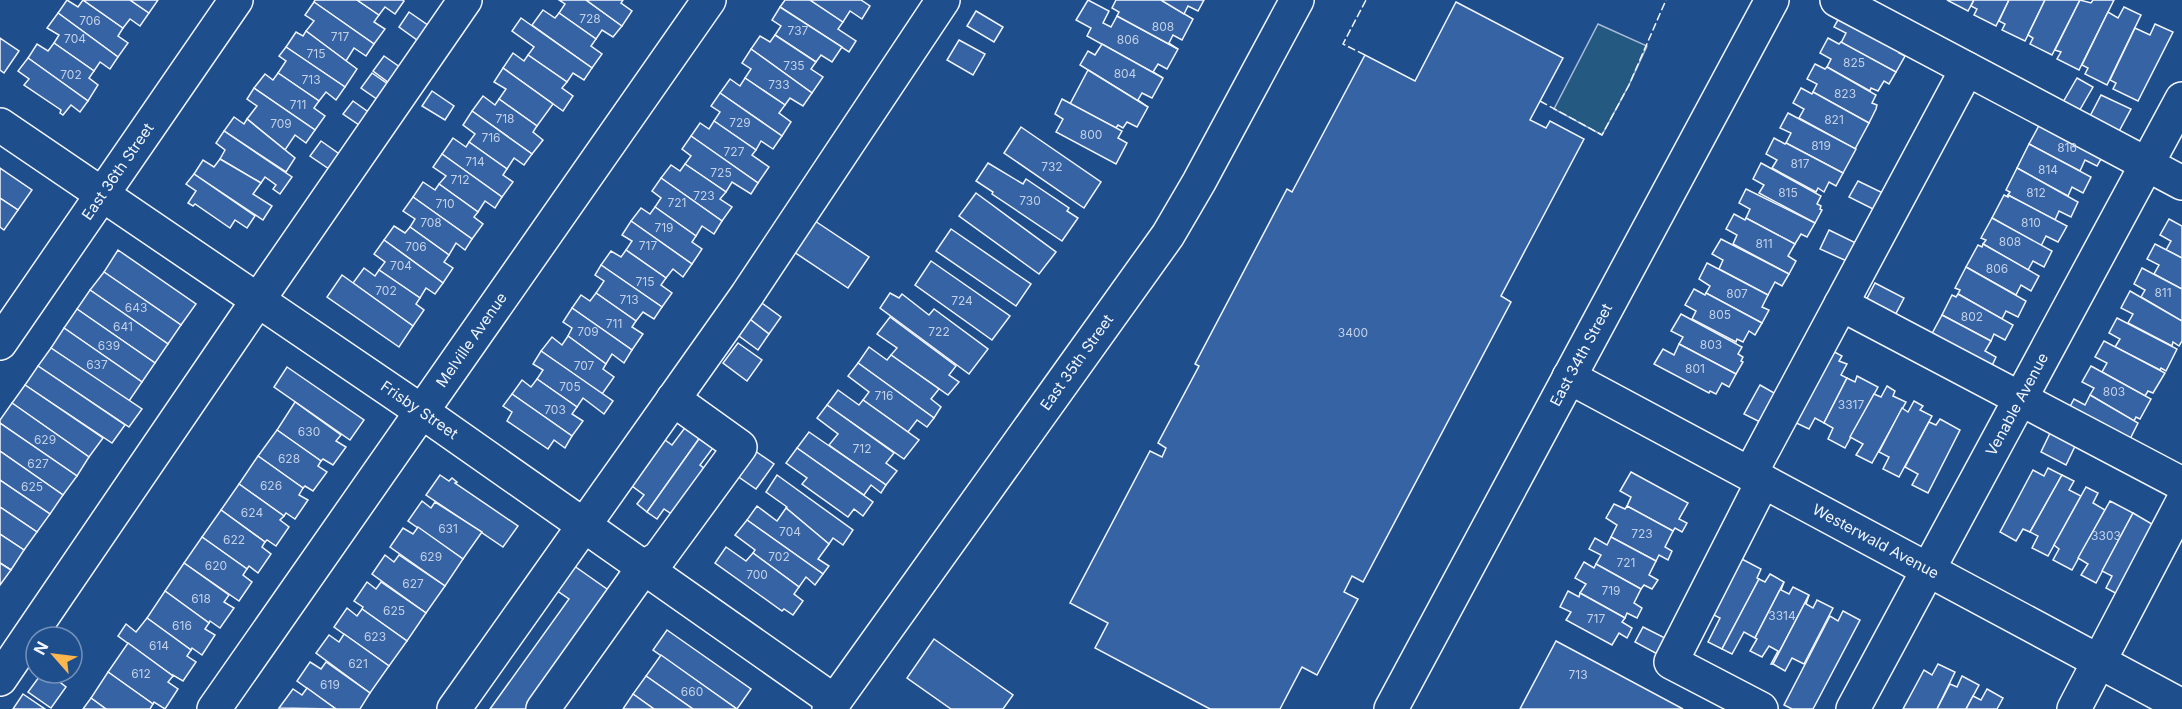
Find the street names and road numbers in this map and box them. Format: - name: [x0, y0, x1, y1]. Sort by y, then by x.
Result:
- street label: East 36th Street: [77, 119, 158, 223]
- street label: Melville Avenue: [432, 289, 511, 391]
- street label: East 34th Street: [1546, 300, 1616, 409]
- street label: East 35th Street: [1036, 311, 1117, 414]
- street label: Venable Avenue: [1981, 349, 2052, 459]
- street label: Frisby Street: [377, 376, 462, 443]
- street label: Westerwald Avenue: [1809, 500, 1942, 583]

